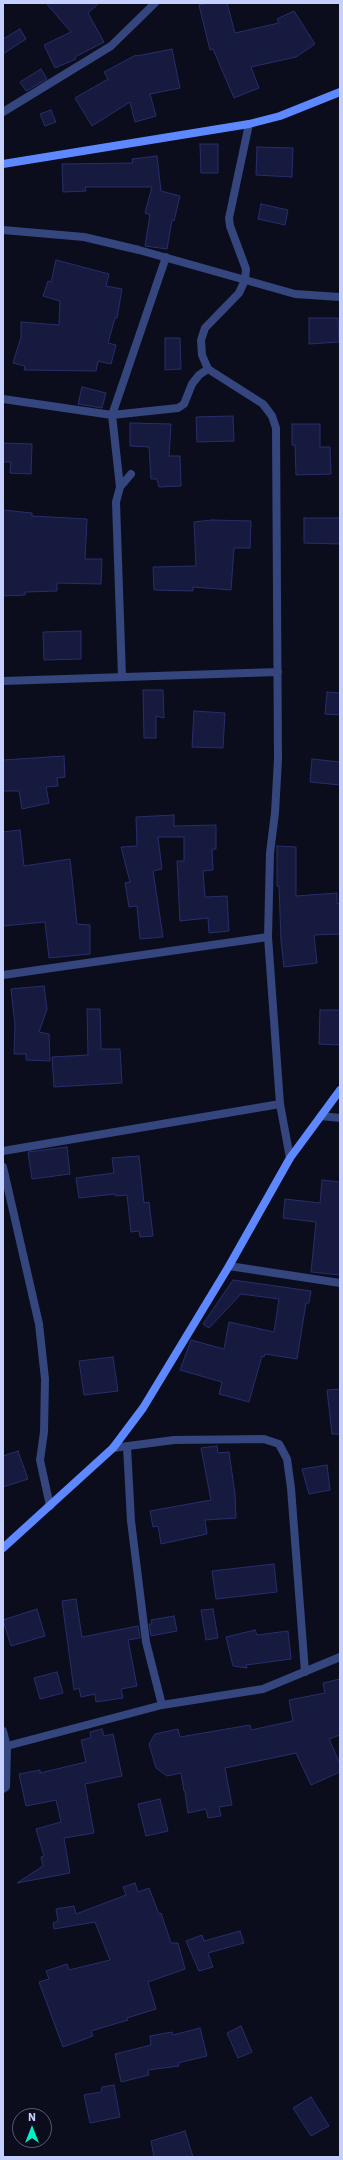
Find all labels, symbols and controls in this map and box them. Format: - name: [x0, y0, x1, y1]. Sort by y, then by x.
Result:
- north arrow: [12, 2108, 52, 2148]
- text: N: [28, 2110, 36, 2124]

